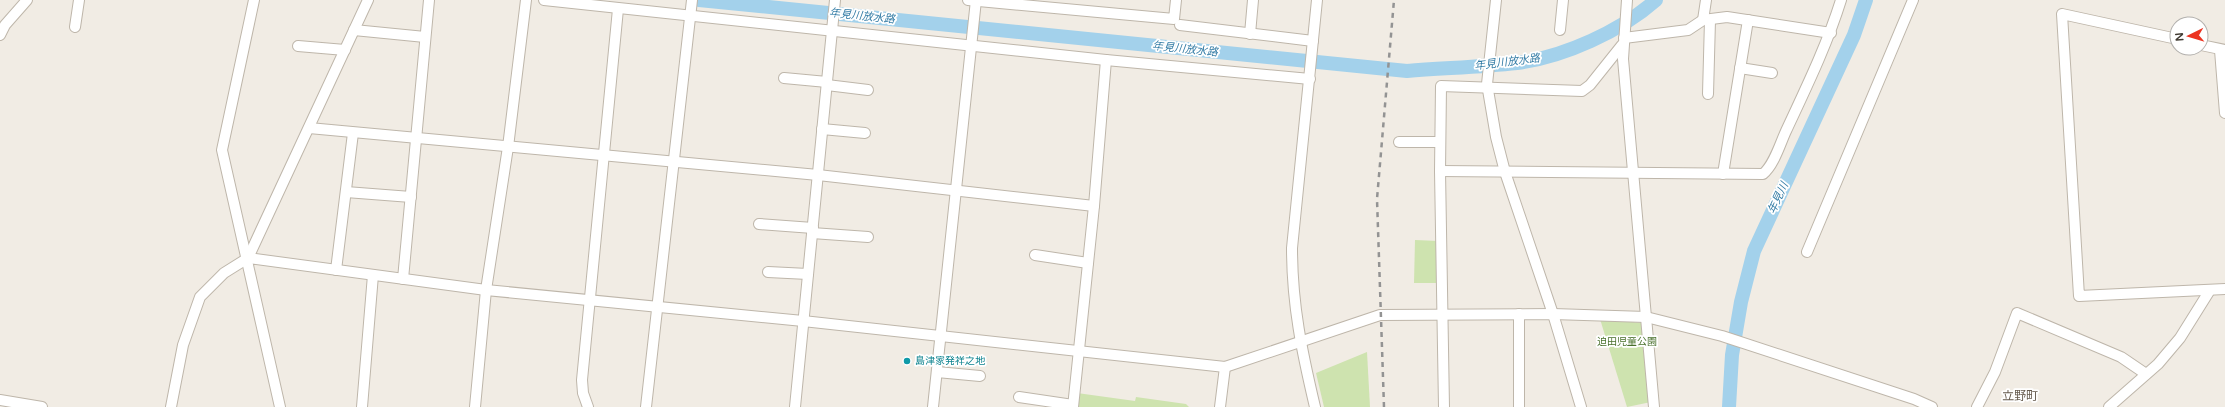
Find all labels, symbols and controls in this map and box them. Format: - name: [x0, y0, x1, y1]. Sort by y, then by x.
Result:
- water label: 年見川放水路: [829, 6, 896, 26]
- north arrow: [2169, 16, 2209, 56]
- text: N: [2173, 32, 2186, 42]
- water label: 年見川放水路: [1152, 39, 1219, 59]
- water label: 年見川放水路: [1473, 51, 1542, 72]
- water label: 年見川: [1765, 179, 1791, 216]
- park label: 迫田児童公園: [1597, 336, 1657, 348]
- place label: 島津家発祥之地: [915, 355, 986, 367]
- marker: 島津家発祥之地: [902, 356, 912, 366]
- district label: 立野町: [2002, 389, 2038, 403]

